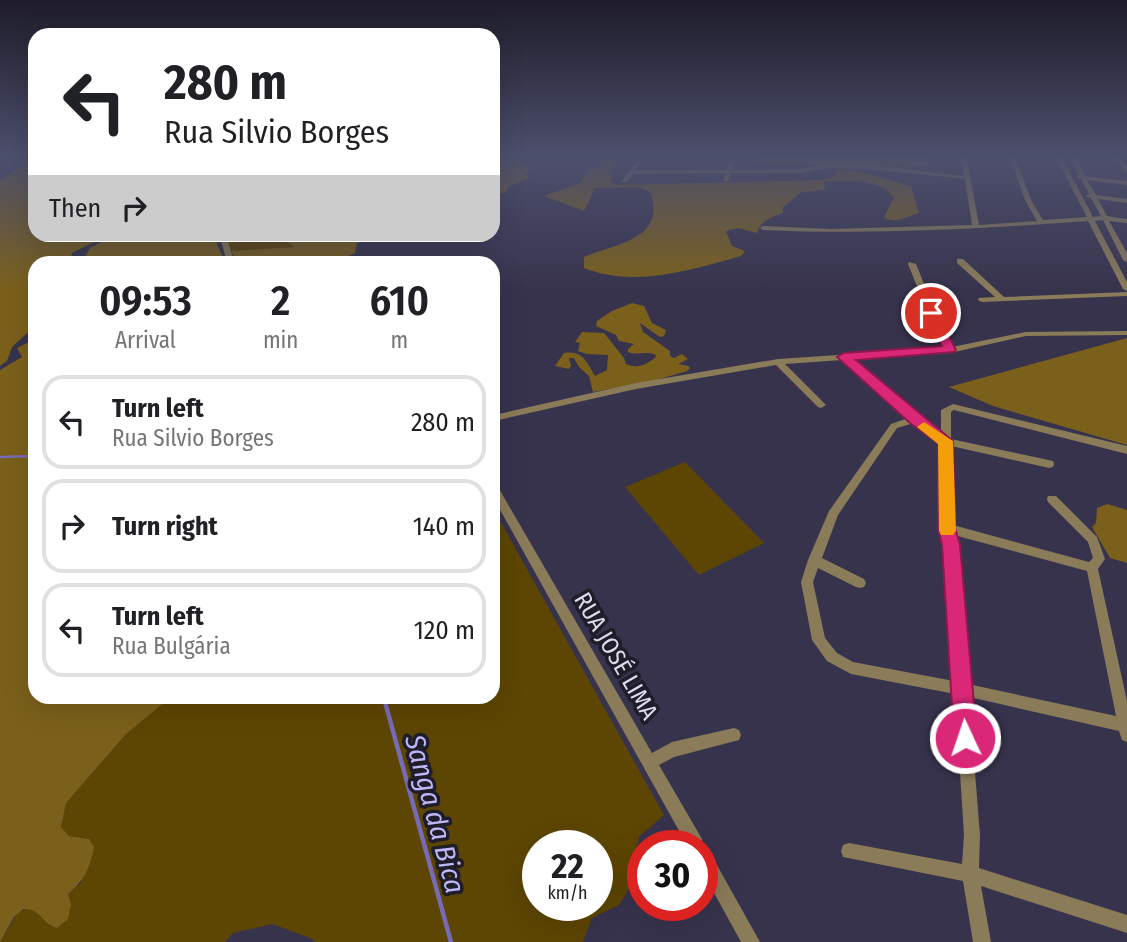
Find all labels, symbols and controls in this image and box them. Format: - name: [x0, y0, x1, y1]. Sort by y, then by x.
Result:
- text: 280 m: [164, 53, 287, 112]
- icon: left: [49, 56, 140, 147]
- text: Rua Silvio Borges: [164, 113, 389, 151]
- icon: right: [115, 189, 153, 227]
- text: Then: [49, 193, 101, 224]
- text: 09:53: [99, 276, 192, 326]
- text: 2: [271, 276, 290, 326]
- text: 610: [369, 276, 429, 326]
- pin: [901, 283, 961, 343]
- icon: arrive: [912, 294, 950, 332]
- text: Arrival: [115, 326, 176, 354]
- text: min: [263, 326, 299, 354]
- text: m: [390, 326, 408, 354]
- text: Turn left: [112, 393, 204, 424]
- icon: left: [53, 403, 91, 441]
- text: 280 m: [411, 407, 475, 438]
- text: Rua Silvio Borges: [112, 424, 274, 452]
- icon: right: [53, 507, 91, 545]
- text: Turn right: [112, 511, 218, 542]
- text: 140 m: [413, 511, 475, 542]
- street label: RUA JOSÉ LIMA: [568, 587, 665, 725]
- text: Turn left: [112, 601, 204, 632]
- icon: left: [53, 611, 91, 649]
- text: 120 m: [414, 615, 475, 646]
- text: Rua Bulgária: [112, 632, 231, 660]
- position arrow: [928, 701, 1002, 775]
- water label: Sanga da Bica: [398, 730, 472, 897]
- speed limit sign: 30: [627, 830, 718, 921]
- text: 22: [551, 845, 584, 887]
- text: km/h: [547, 882, 588, 904]

